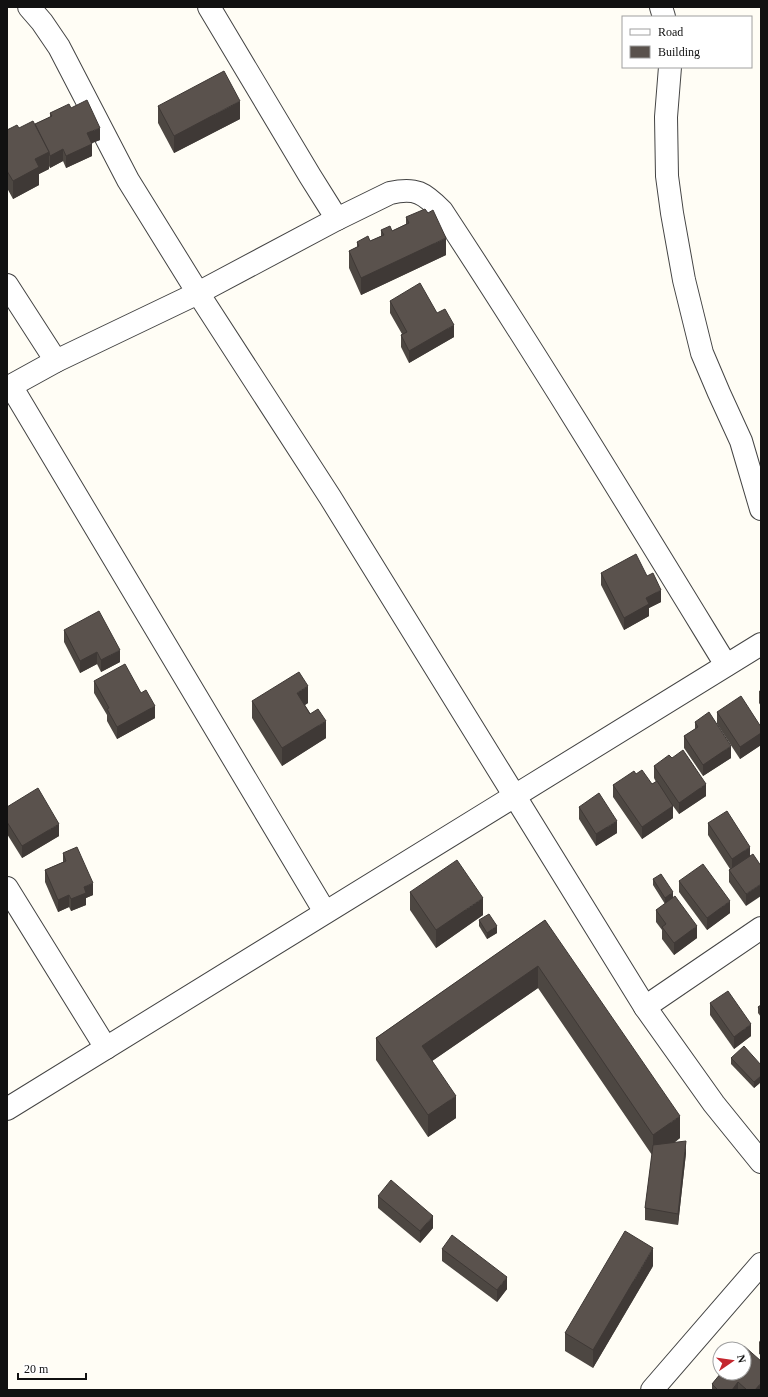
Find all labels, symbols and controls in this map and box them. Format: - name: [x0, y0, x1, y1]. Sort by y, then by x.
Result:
- legend: [622, 16, 752, 68]
- text: Road: [658, 25, 683, 39]
- text: Building: [658, 45, 700, 59]
- north arrow: [712, 1341, 752, 1381]
- text: N: [735, 1354, 748, 1364]
- scale bar: [18, 1355, 86, 1381]
- text: 20 m: [24, 1362, 49, 1376]

